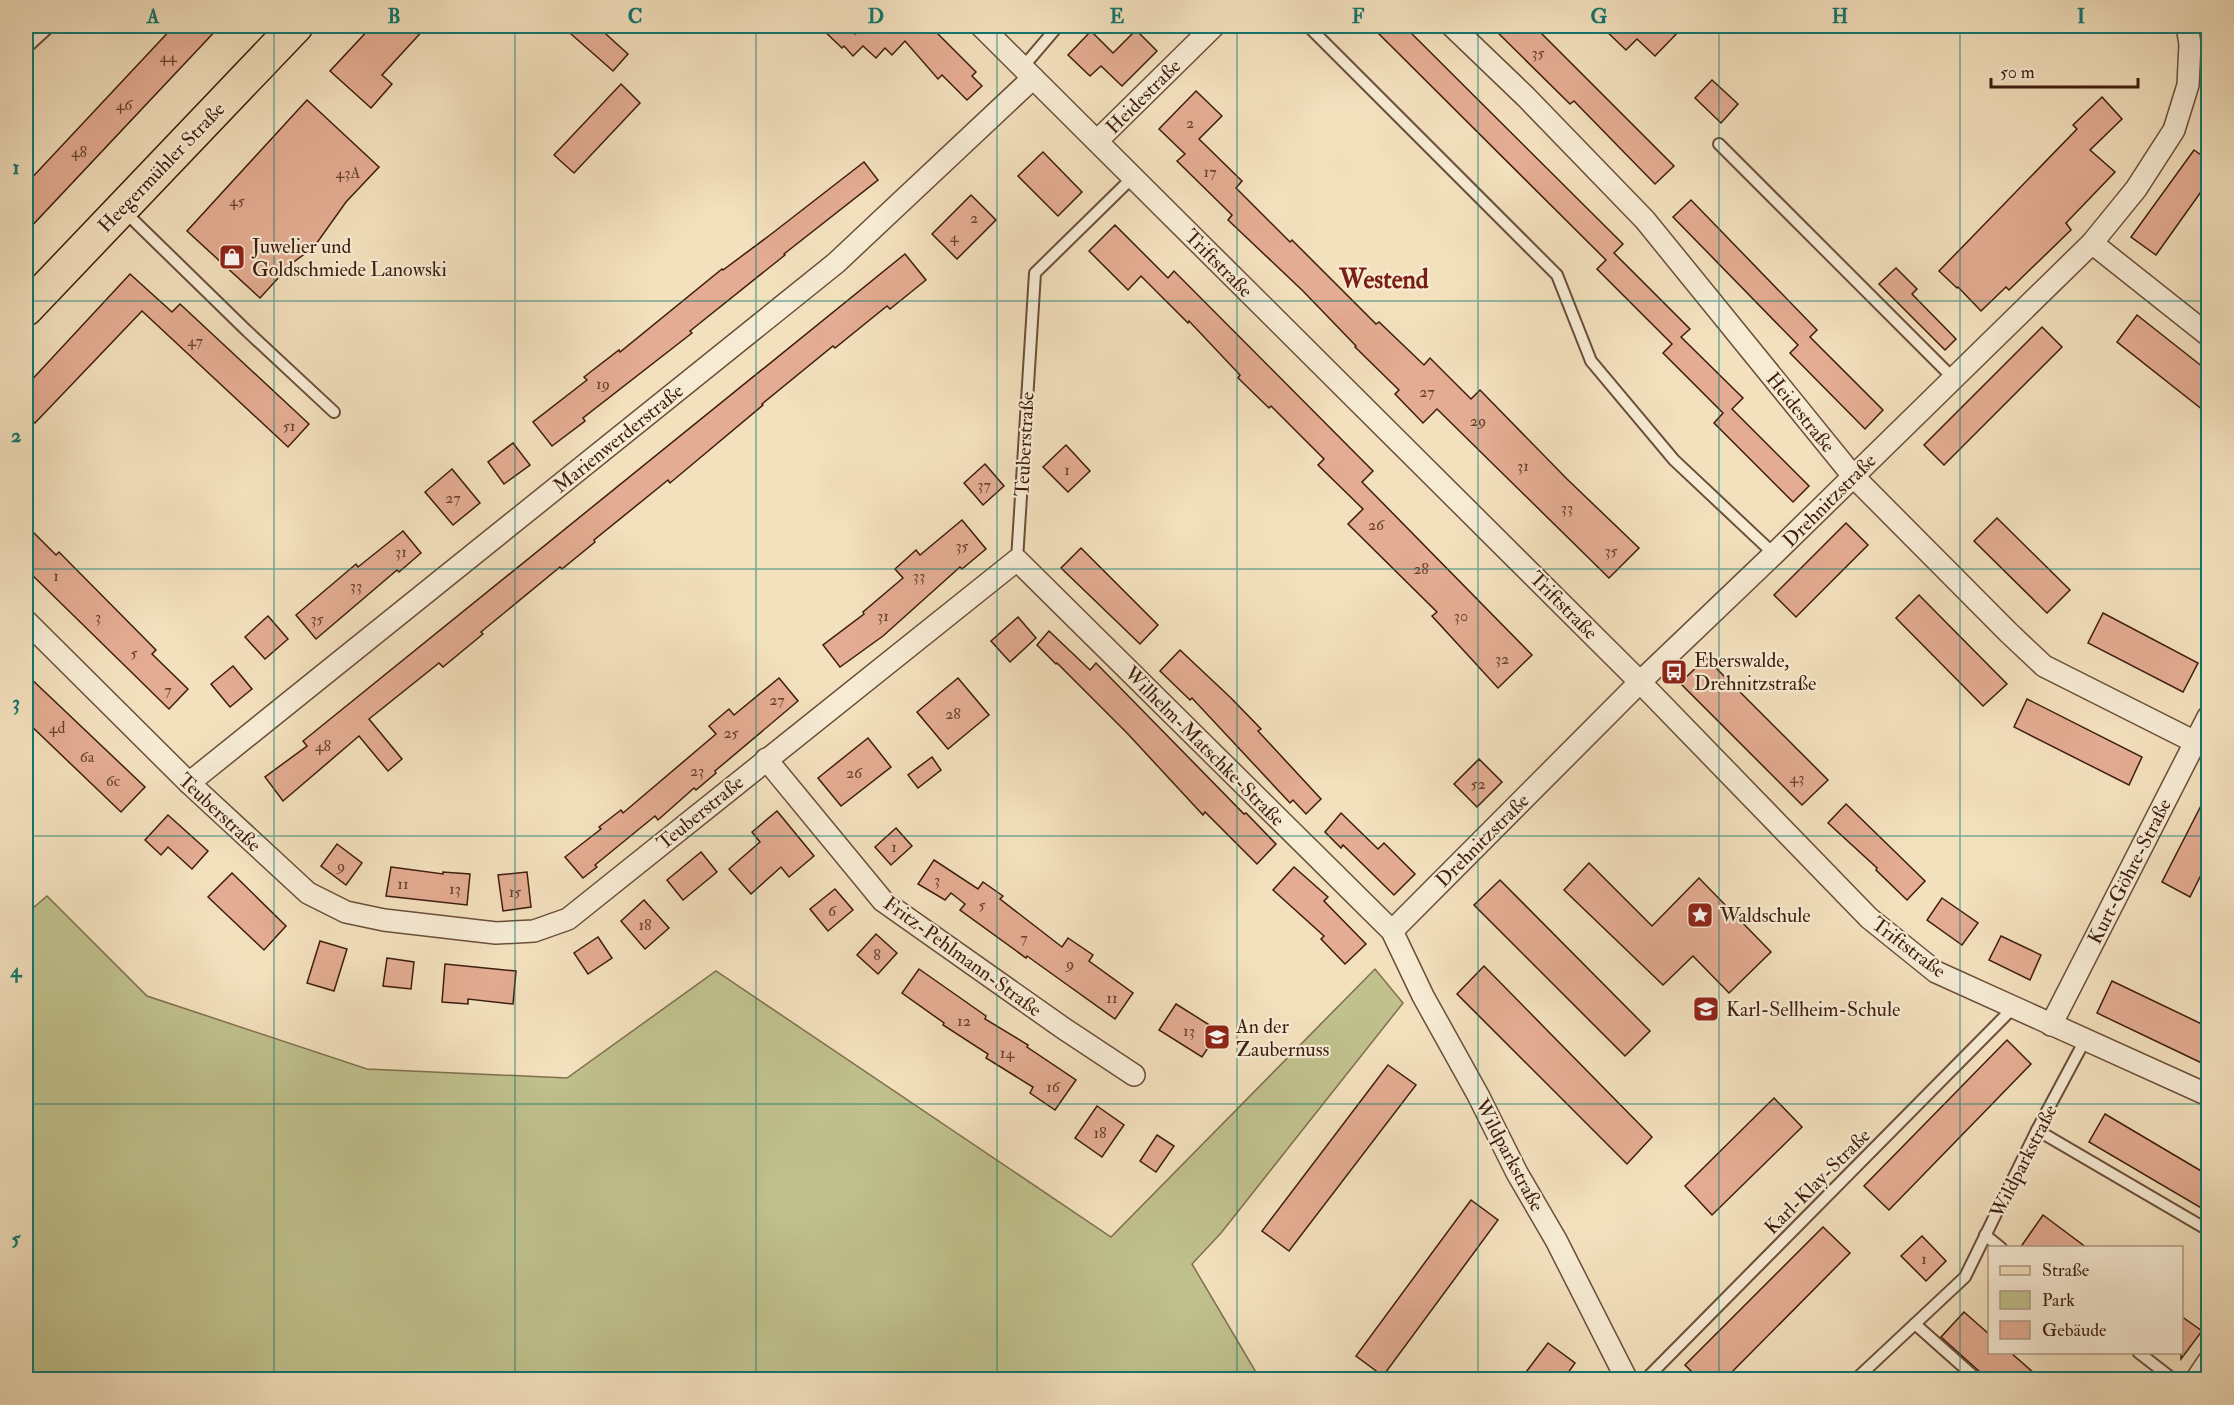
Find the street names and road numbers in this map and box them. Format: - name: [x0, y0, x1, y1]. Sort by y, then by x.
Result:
- street label: Heidestraße: [1101, 54, 1186, 139]
- street label: Heegermühler Straße: [93, 97, 230, 238]
- street label: Triftstraße: [1179, 224, 1258, 303]
- street label: Heidestraße: [1761, 367, 1841, 458]
- street label: Marienwerderstraße: [548, 378, 688, 499]
- street label: Teuberstraße: [1009, 391, 1040, 497]
- street label: Drehnitzstraße: [1777, 448, 1881, 552]
- street label: Triftstraße: [1524, 566, 1603, 645]
- street label: Wilhelm-Matschke-Straße: [1119, 660, 1290, 832]
- street label: Teuberstraße: [173, 768, 266, 857]
- street label: Teuberstraße: [652, 770, 749, 855]
- street label: Drehnitzstraße: [1430, 788, 1534, 892]
- street label: Kurt-Göhre-Straße: [2082, 794, 2177, 948]
- street label: Fritz-Pehlmann-Straße: [879, 891, 1047, 1022]
- street label: Triftstraße: [1867, 911, 1951, 983]
- street label: Wildparkstraße: [1468, 1094, 1550, 1216]
- street label: Wildparkstraße: [1984, 1100, 2064, 1223]
- street label: Karl-Klay-Straße: [1759, 1123, 1876, 1240]

